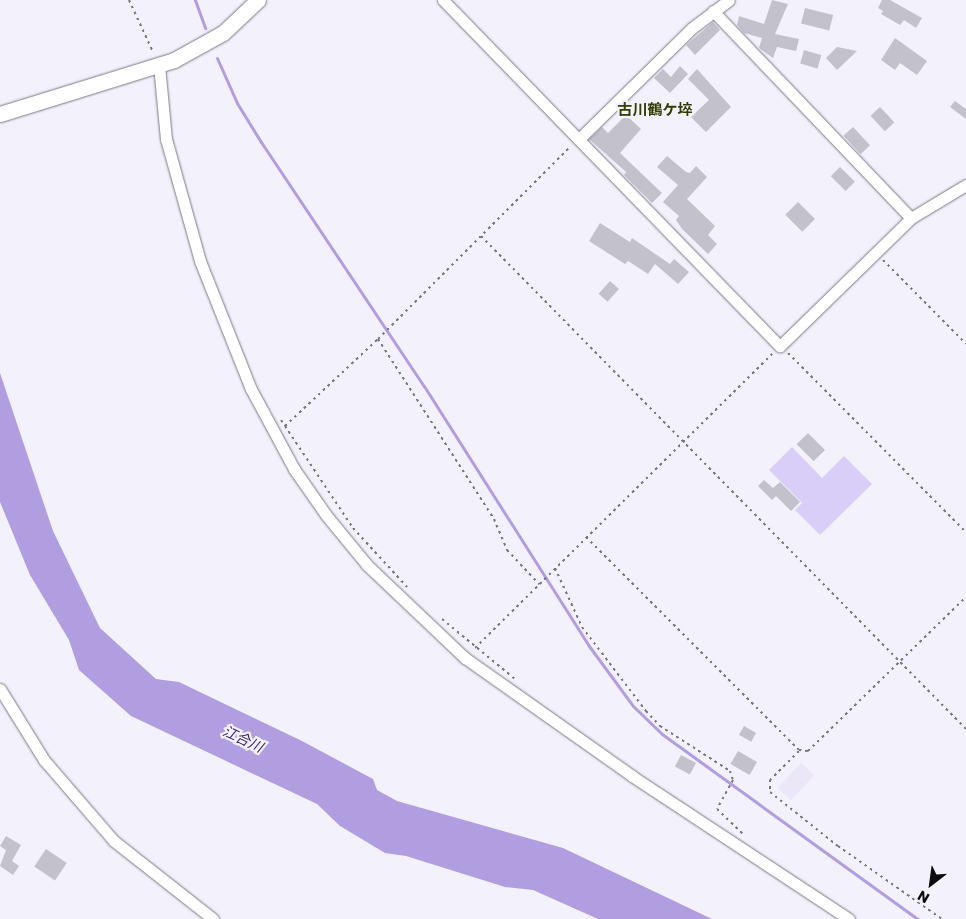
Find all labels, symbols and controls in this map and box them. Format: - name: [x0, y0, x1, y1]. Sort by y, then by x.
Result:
- district label: 古川鶴ケ埣: [618, 101, 692, 119]
- water label: 江合川: [220, 723, 266, 755]
- north arrow: [906, 859, 956, 909]
- text: N: [914, 886, 933, 908]

